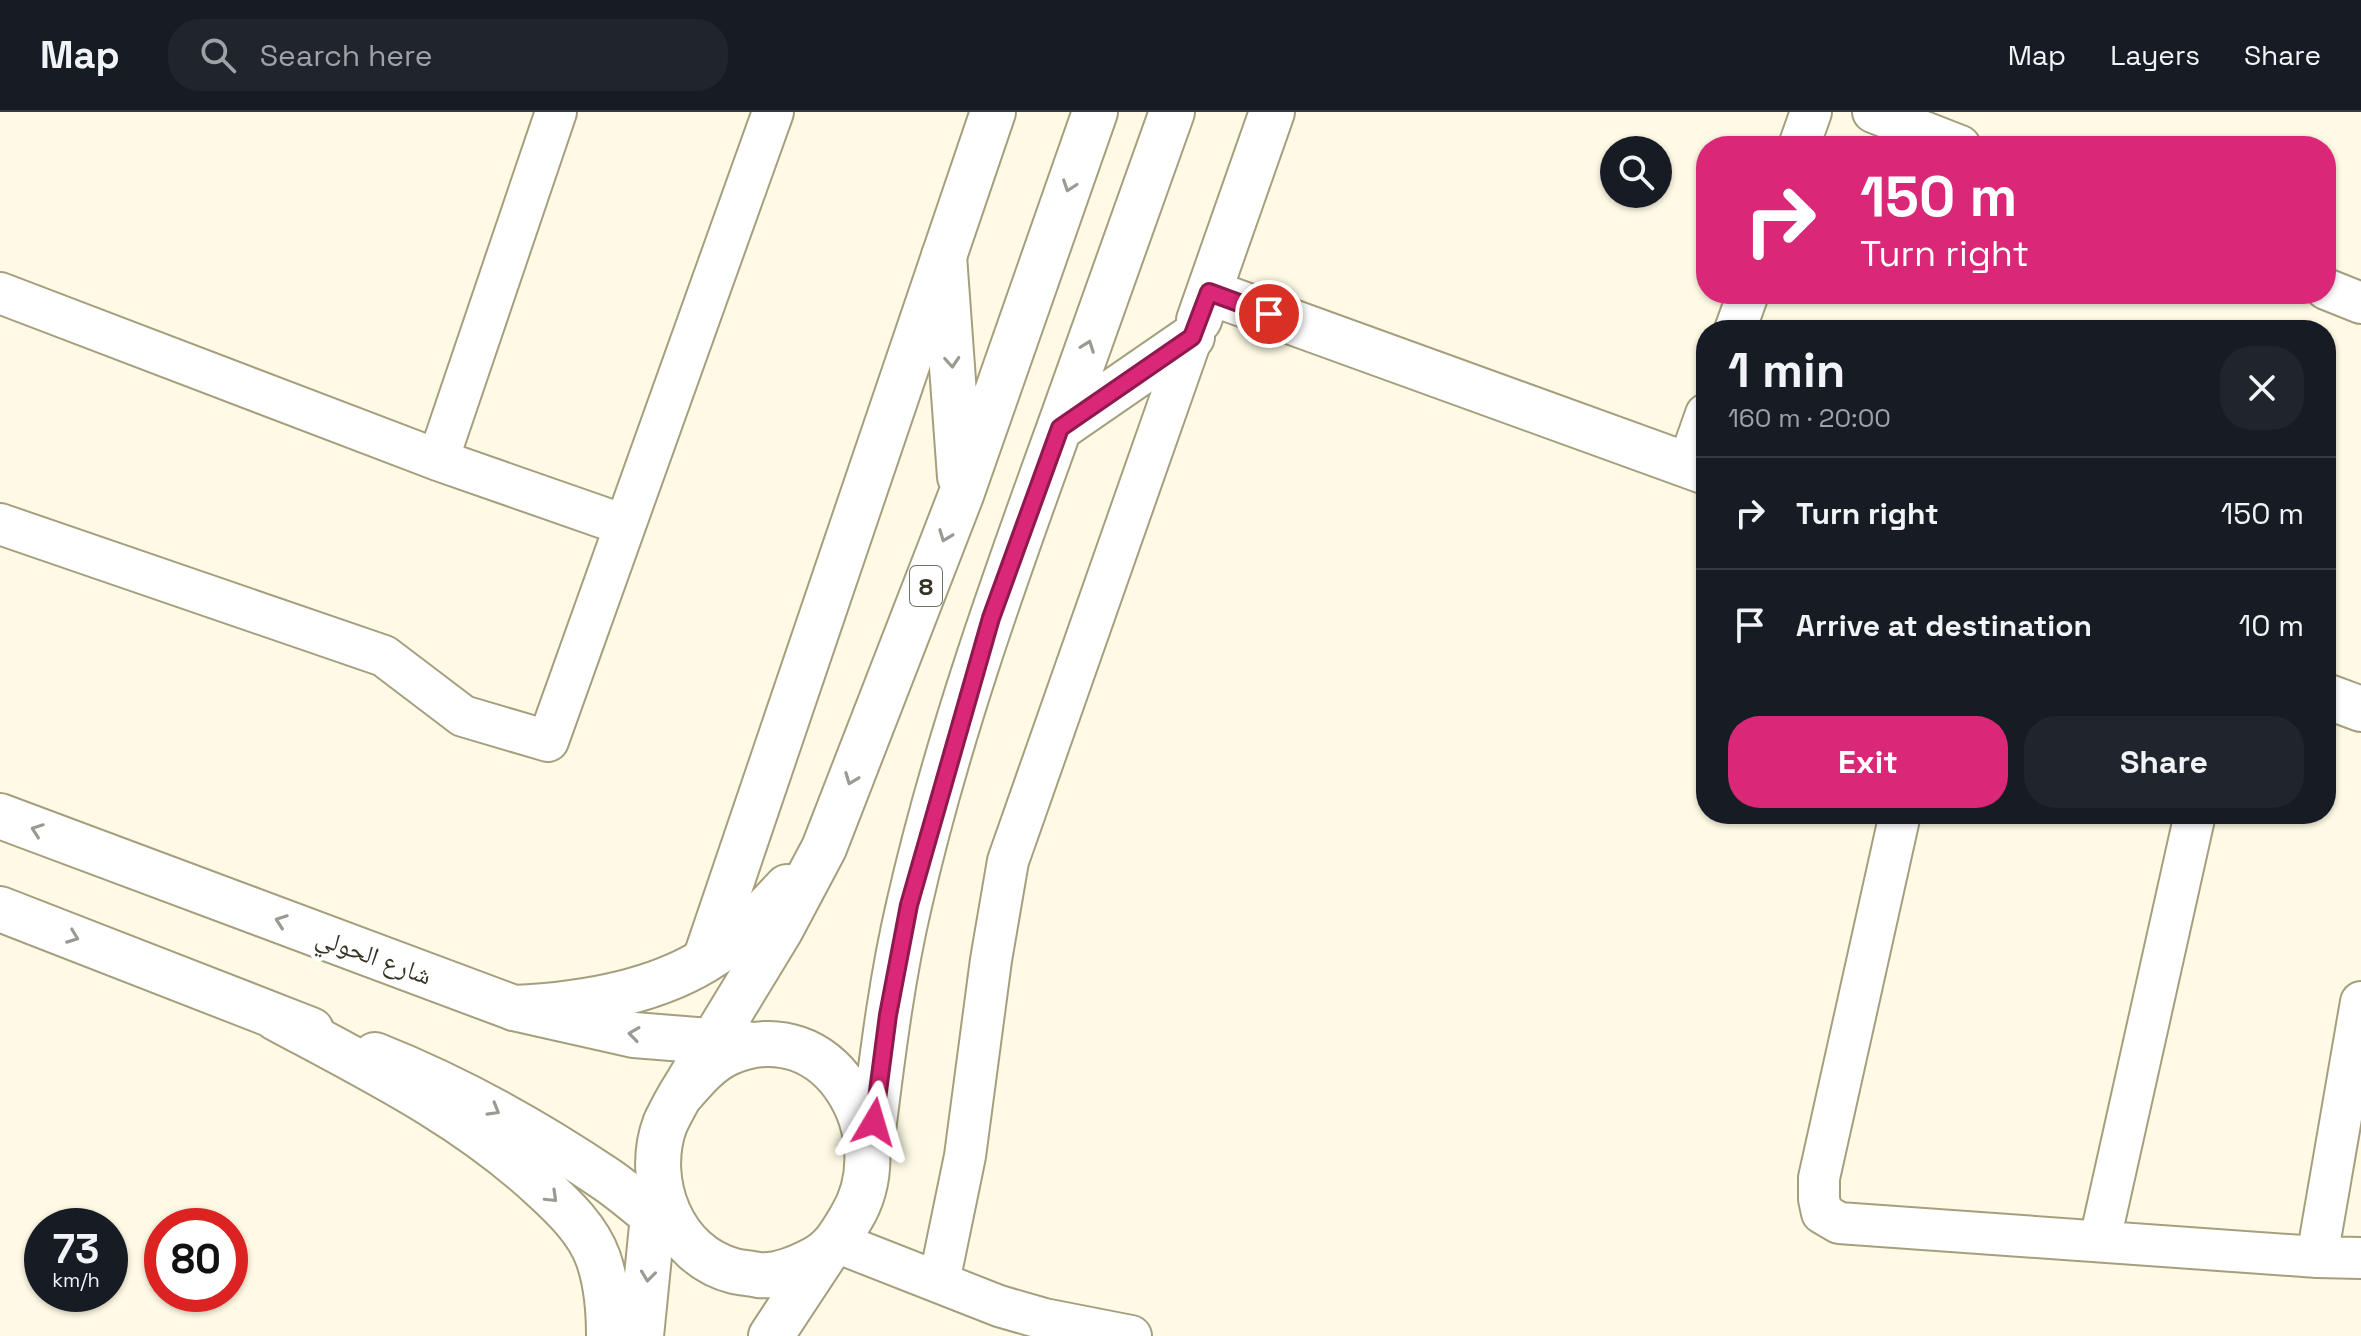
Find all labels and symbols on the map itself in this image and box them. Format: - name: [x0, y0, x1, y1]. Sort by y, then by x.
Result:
- one-way arrow: [1063, 178, 1079, 192]
- pin: [1235, 280, 1303, 348]
- one-way arrow: [1079, 340, 1095, 354]
- one-way arrow: [943, 356, 960, 369]
- one-way arrow: [938, 528, 955, 542]
- road number: 8: [910, 566, 942, 606]
- one-way arrow: [844, 771, 861, 785]
- one-way arrow: [31, 823, 45, 840]
- one-way arrow: [275, 914, 289, 931]
- street label: شارع الحولي: [310, 919, 437, 996]
- one-way arrow: [65, 927, 79, 944]
- one-way arrow: [628, 1026, 641, 1043]
- position arrow: [832, 1080, 916, 1164]
- one-way arrow: [485, 1100, 500, 1116]
- one-way arrow: [543, 1187, 557, 1202]
- speed limit sign: 80: [144, 1208, 248, 1312]
- one-way arrow: [640, 1270, 657, 1283]

